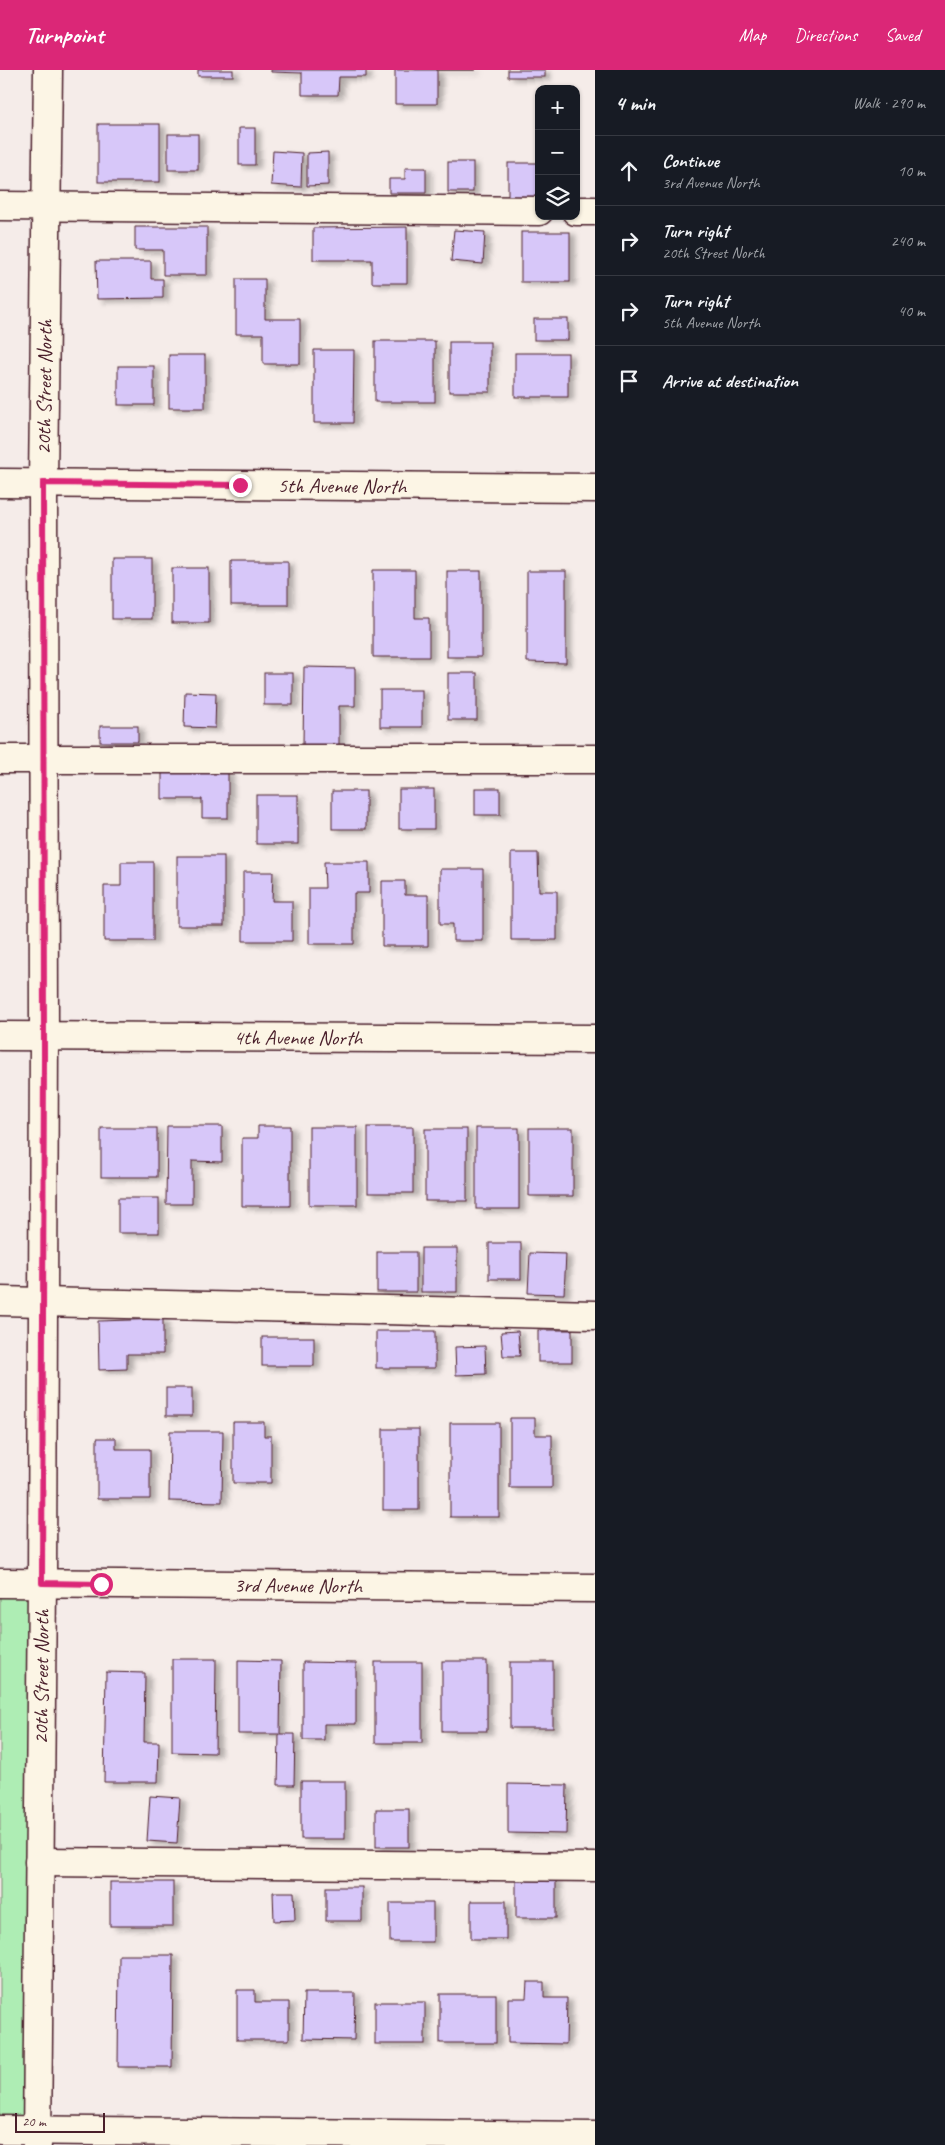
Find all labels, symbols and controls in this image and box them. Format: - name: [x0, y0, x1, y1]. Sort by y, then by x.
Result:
- text: Turnpoint: [25, 20, 104, 50]
- text: Map: [739, 24, 766, 46]
- text: Directions: [794, 24, 857, 46]
- text: Saved: [885, 24, 920, 46]
- map controls: [535, 85, 580, 220]
- button: +: [535, 85, 580, 130]
- text: 4 min: [615, 90, 655, 116]
- text: Walk · 290 m: [853, 93, 925, 113]
- button: −: [535, 130, 580, 175]
- text: Continue: [662, 149, 719, 173]
- icon: ahead: [615, 157, 643, 185]
- text: 10 m: [898, 161, 925, 181]
- text: 3rd Avenue North: [662, 173, 760, 193]
- button: layers: [535, 175, 580, 220]
- text: Turn right: [662, 219, 729, 243]
- icon: right: [615, 227, 643, 255]
- text: 240 m: [891, 231, 925, 251]
- text: 20th Street North: [662, 243, 765, 263]
- text: Turn right: [662, 289, 729, 313]
- icon: right: [615, 297, 643, 325]
- text: 40 m: [898, 301, 925, 321]
- text: 5th Avenue North: [662, 313, 760, 333]
- street label: 20th Street North: [30, 318, 58, 455]
- icon: arrive: [615, 367, 643, 395]
- text: Arrive at destination: [662, 369, 798, 393]
- street label: 5th Avenue North: [277, 472, 408, 499]
- route end: [229, 474, 252, 497]
- street label: 4th Avenue North: [234, 1024, 364, 1051]
- street label: 3rd Avenue North: [234, 1572, 363, 1599]
- route start: [90, 1573, 113, 1596]
- street label: 20th Street North: [28, 1608, 55, 1745]
- scale bar: [15, 2110, 105, 2133]
- text: 20 m: [22, 2113, 46, 2130]

